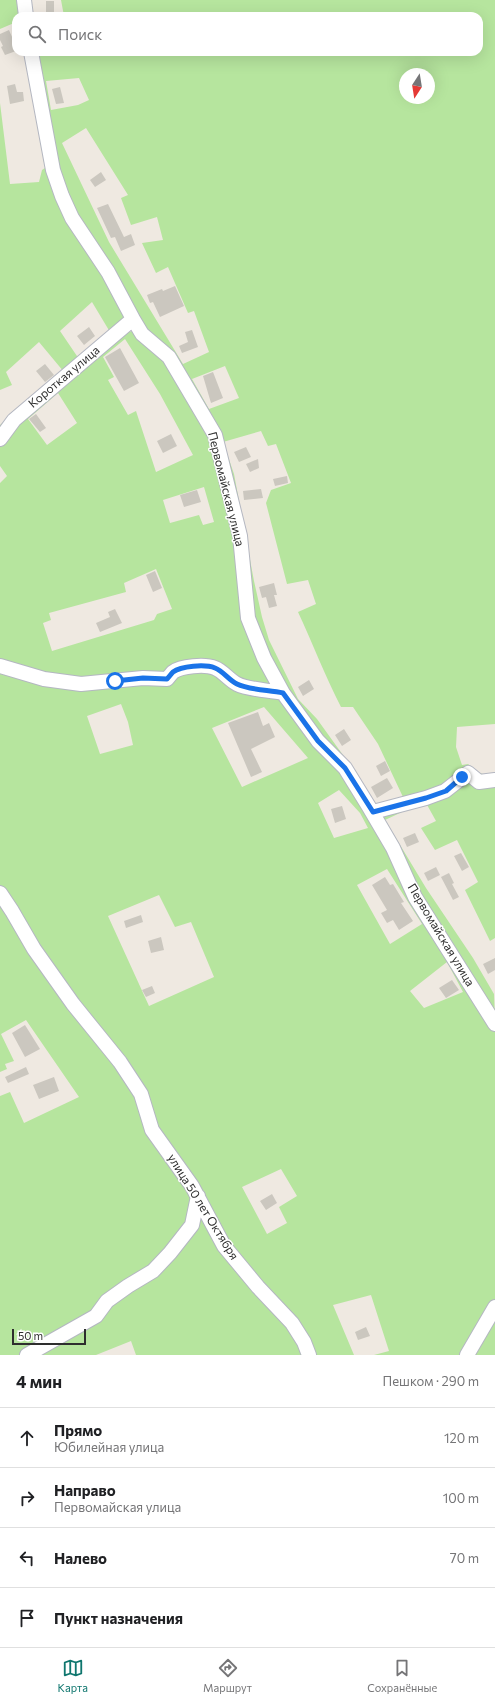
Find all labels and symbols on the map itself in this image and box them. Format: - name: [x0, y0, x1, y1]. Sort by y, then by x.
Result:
- north arrow: [399, 68, 435, 104]
- street label: Короткая улица: [25, 342, 102, 410]
- street label: Первомайская улица: [206, 430, 248, 547]
- route start: [106, 672, 124, 690]
- route end: [453, 768, 471, 786]
- street label: Первомайская улица: [406, 881, 478, 988]
- street label: улица 50 лет Октября: [166, 1151, 242, 1262]
- scale bar: [12, 1327, 86, 1346]

